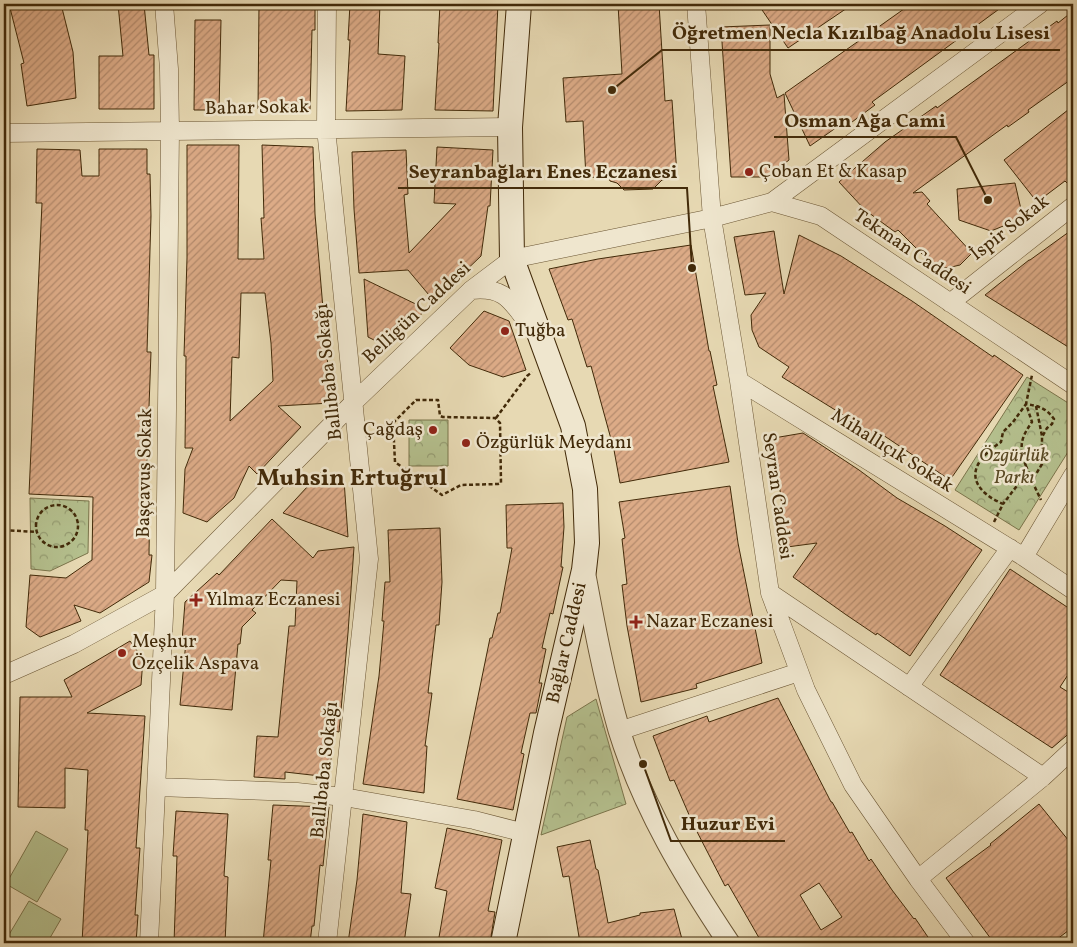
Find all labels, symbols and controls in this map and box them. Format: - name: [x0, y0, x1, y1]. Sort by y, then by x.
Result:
- callout: Öğretmen Necla Kızılbağ Anadolu Lisesi: [662, 15, 1060, 50]
- text: Öğretmen Necla Kızılbağ Anadolu Lisesi: [672, 20, 1050, 48]
- street label: Bahar Sokak: [205, 94, 309, 122]
- callout: Osman Ağa Cami: [774, 102, 956, 137]
- text: Osman Ağa Cami: [784, 108, 946, 136]
- callout: Seyranbağları Enes Eczanesi: [398, 153, 687, 188]
- text: Seyranbağları Enes Eczanesi: [408, 159, 678, 187]
- place label: Çoban Et & Kasap: [759, 159, 907, 185]
- marker: Çoban Et & Kasap: [743, 166, 755, 178]
- street label: İspir Sokak: [965, 189, 1055, 267]
- street label: Tekman Caddesi: [848, 203, 976, 301]
- street label: Belligün Caddesi: [357, 256, 477, 370]
- street label: Ballıbaba Sokağı: [309, 302, 349, 442]
- place label: Tuğba: [515, 318, 565, 344]
- marker: Tuğba: [499, 325, 511, 337]
- street label: Mihallıçık Sokak: [826, 403, 958, 499]
- street label: Başçavuş Sokak: [131, 408, 159, 538]
- place label: Çağdaş: [363, 417, 423, 443]
- marker: Çağdaş: [427, 424, 439, 436]
- place label: Özgürlük Meydanı: [476, 430, 632, 456]
- street label: Seyran Caddesi: [755, 431, 799, 562]
- marker: Özgürlük Meydanı: [460, 437, 472, 449]
- park label: Özgürlük Parkı: [979, 443, 1049, 491]
- district label: Muhsin Ertuğrul: [257, 462, 447, 496]
- street label: Bağlar Caddesi: [540, 579, 594, 706]
- place label: Yılmaz Eczanesi: [206, 587, 341, 613]
- marker: Yılmaz Eczanesi: [190, 594, 202, 606]
- place label: Nazar Eczanesi: [646, 609, 774, 635]
- marker: Nazar Eczanesi: [630, 616, 642, 628]
- place label: Meşhur Özçelik Aspava: [132, 629, 259, 677]
- marker: Meşhur Özçelik Aspava: [116, 647, 128, 659]
- street label: Ballıbaba Sokağı: [305, 700, 345, 840]
- callout: Huzur Evi: [671, 806, 785, 841]
- text: Huzur Evi: [681, 811, 775, 839]

